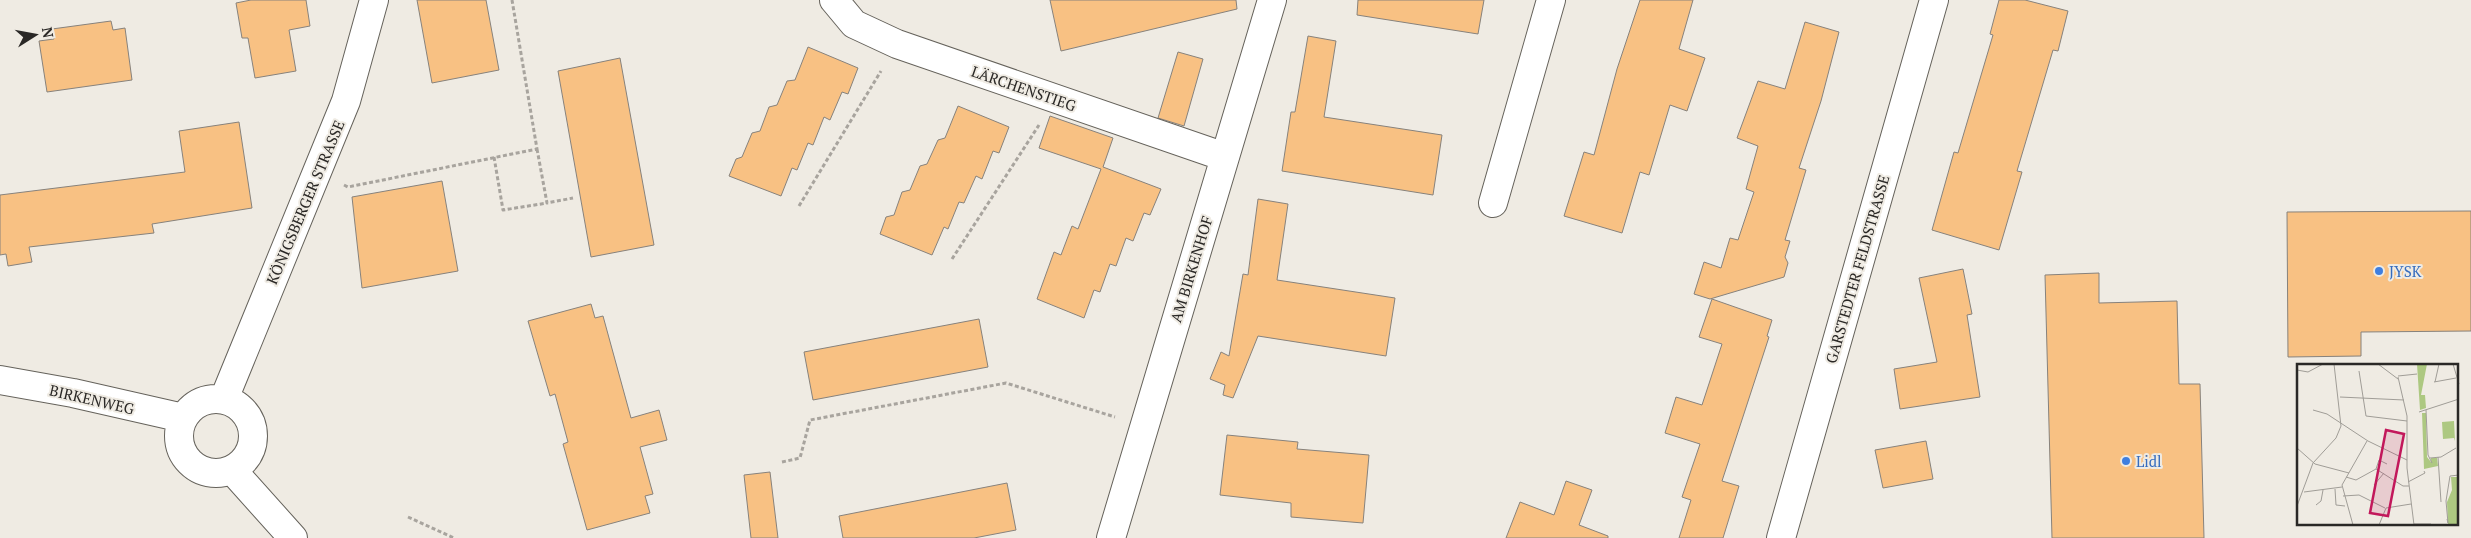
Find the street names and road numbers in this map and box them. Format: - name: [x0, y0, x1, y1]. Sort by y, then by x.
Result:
- street label: LÄRCHENSTIEG: [969, 61, 1080, 116]
- street label: KÖNIGSBERGER STRASSE: [261, 117, 349, 287]
- street label: GARSTEDTER FELDSTRASSE: [1820, 172, 1894, 366]
- street label: AM BIRKENHOF: [1165, 213, 1217, 325]
- street label: BIRKENWEG: [48, 380, 137, 419]

